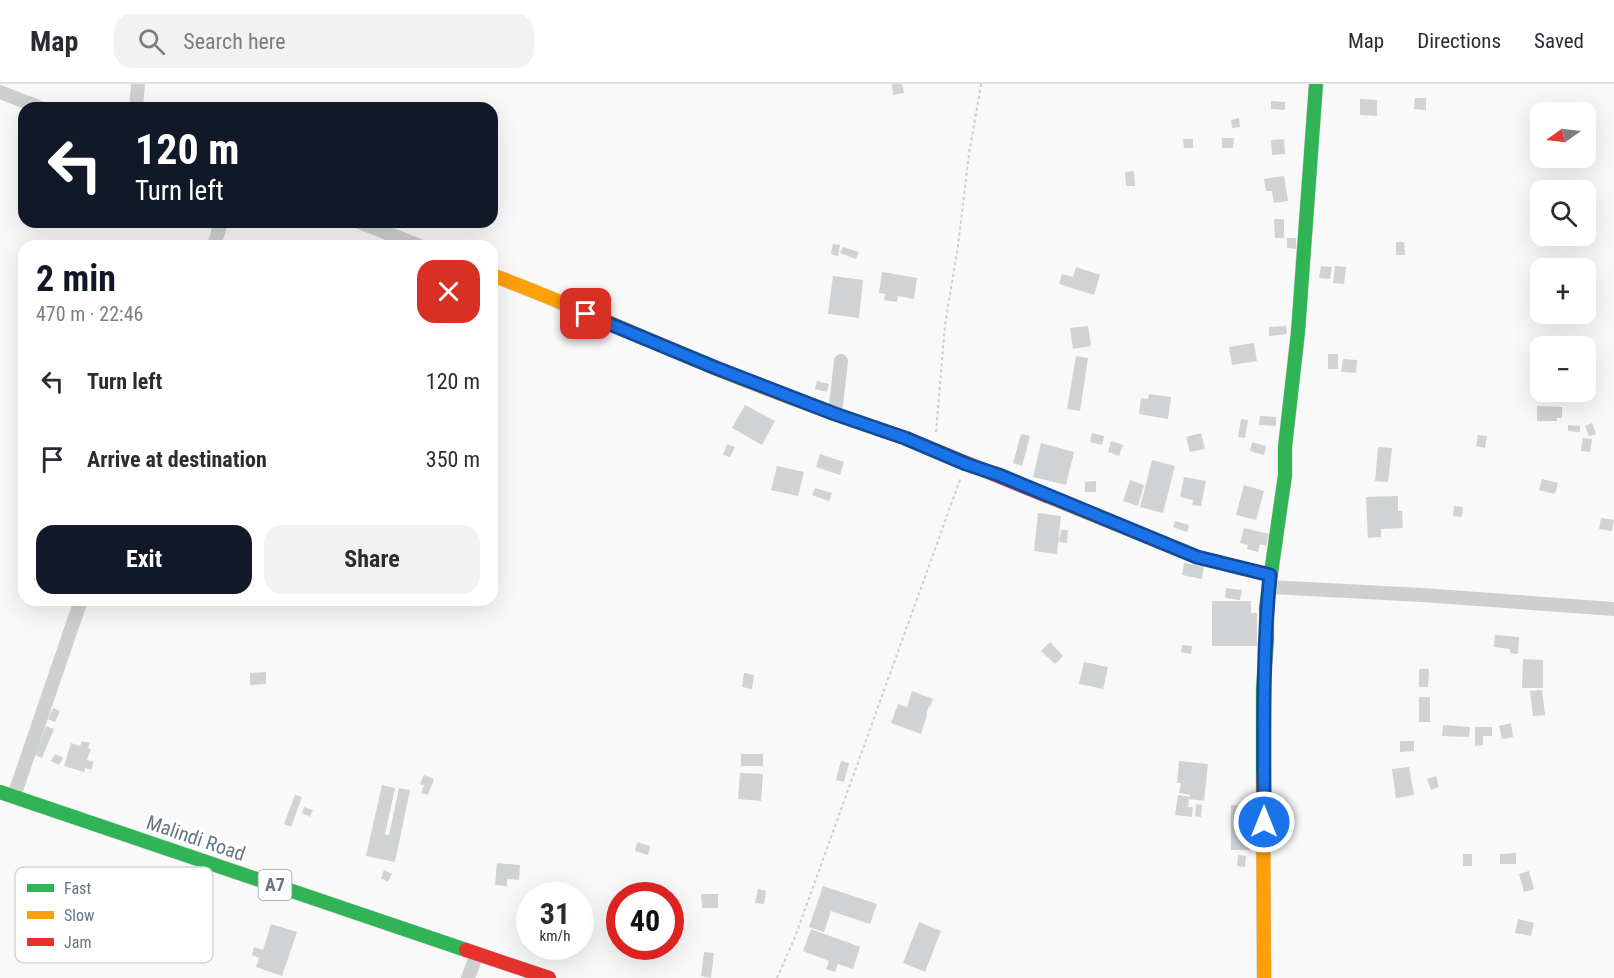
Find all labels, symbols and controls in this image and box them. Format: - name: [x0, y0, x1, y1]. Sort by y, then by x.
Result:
- search box: [114, 14, 534, 68]
- text: Map: [30, 25, 78, 58]
- icon: search: [135, 25, 168, 58]
- text: Search here: [183, 29, 286, 54]
- text: Map: [1348, 29, 1384, 53]
- text: Directions: [1417, 29, 1501, 53]
- text: Saved: [1534, 29, 1584, 53]
- north arrow: [1530, 102, 1596, 168]
- map controls: [1530, 102, 1596, 402]
- text: 120 m: [135, 125, 240, 174]
- icon: left: [36, 126, 114, 204]
- text: Turn left: [135, 175, 224, 207]
- button: search: [1530, 180, 1596, 246]
- text: 2 min: [36, 258, 116, 300]
- button: +: [1530, 258, 1596, 324]
- button: close: [417, 260, 480, 323]
- pin: [560, 288, 611, 339]
- icon: arrive: [569, 297, 602, 330]
- text: 470 m · 22:46: [36, 302, 143, 326]
- button: −: [1530, 336, 1596, 402]
- icon: left: [36, 365, 69, 398]
- text: Turn left: [87, 369, 162, 394]
- text: 120 m: [426, 369, 480, 394]
- icon: arrive: [36, 443, 69, 476]
- text: Arrive at destination: [87, 447, 267, 472]
- text: 350 m: [426, 447, 480, 472]
- button: Exit: [36, 525, 252, 594]
- button: Share: [264, 525, 480, 594]
- position arrow: [1232, 790, 1296, 854]
- street label: Malindi Road: [143, 810, 249, 866]
- legend: [15, 867, 213, 963]
- road number: A7: [258, 870, 292, 900]
- text: Fast: [64, 879, 91, 898]
- speed limit sign: 40: [606, 882, 684, 960]
- text: 31: [540, 896, 570, 931]
- text: Slow: [64, 906, 94, 925]
- text: km/h: [540, 927, 570, 945]
- text: Jam: [64, 933, 91, 952]

